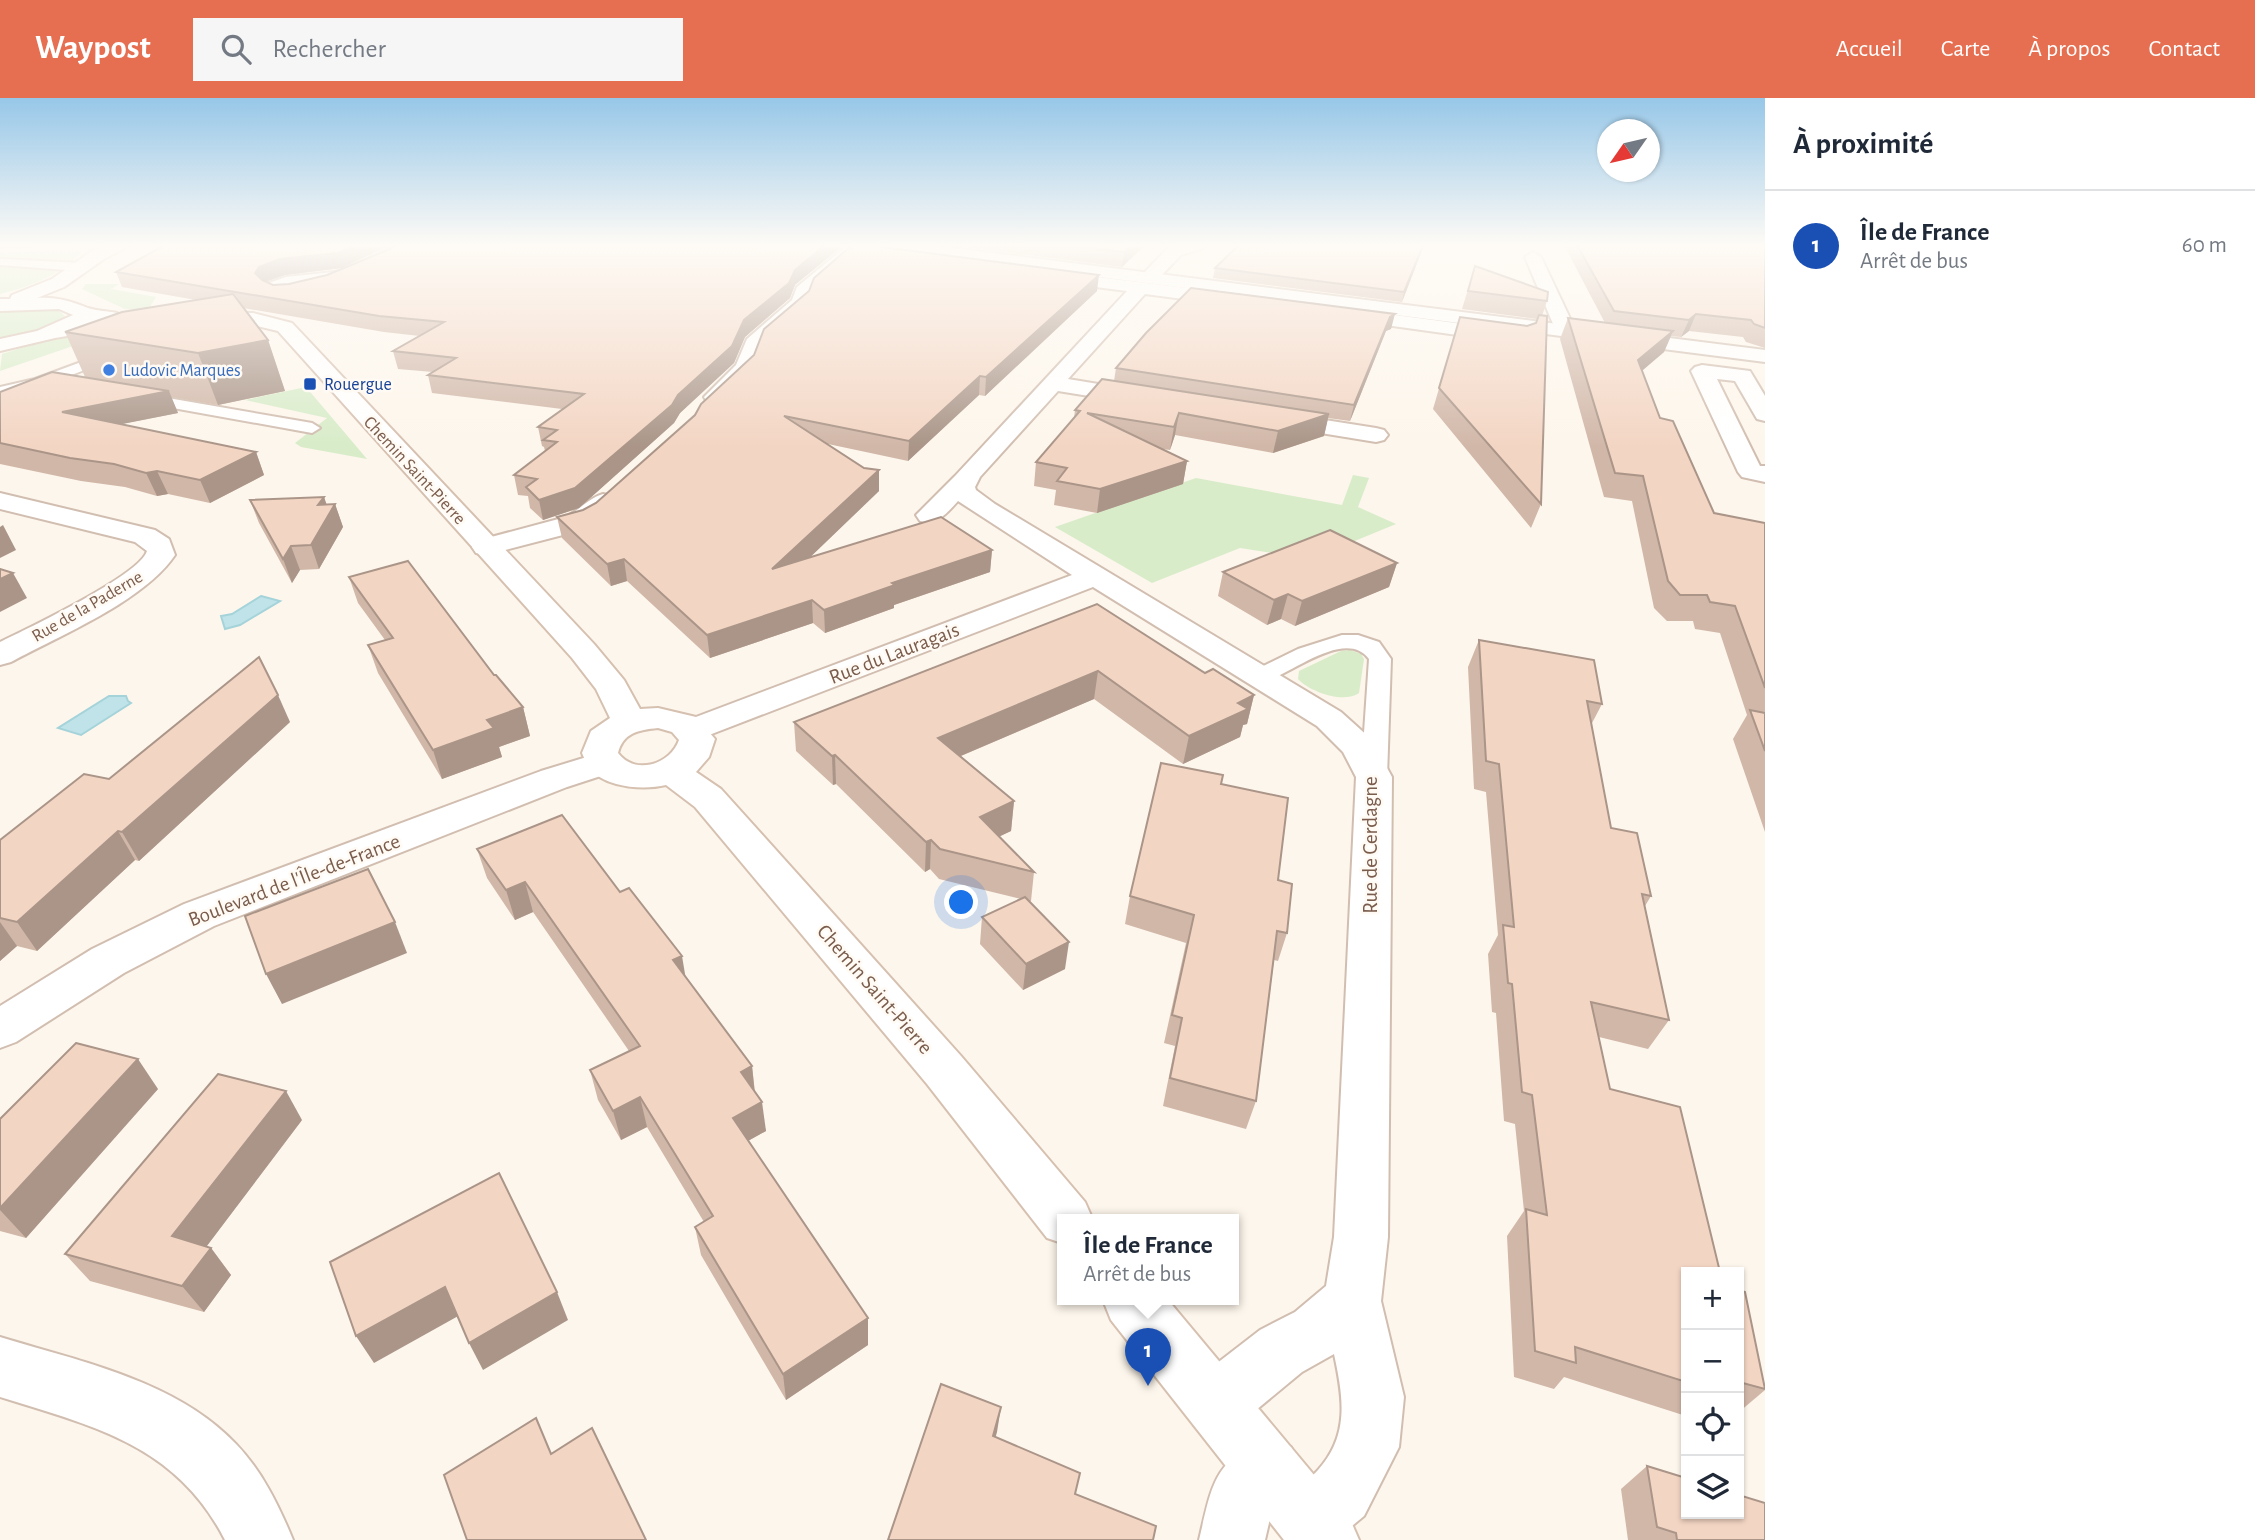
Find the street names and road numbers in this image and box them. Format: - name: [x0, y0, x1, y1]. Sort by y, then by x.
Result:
- street label: Chemin Saint-Pierre: [360, 413, 469, 528]
- street label: Rue de la Paderne: [29, 568, 146, 646]
- street label: Rue du Lauragais: [826, 619, 962, 688]
- street label: Rue de Cerdagne: [1360, 776, 1381, 914]
- street label: Boulevard de l'Île-de-France: [185, 828, 403, 931]
- street label: Chemin Saint-Pierre: [813, 921, 936, 1058]

